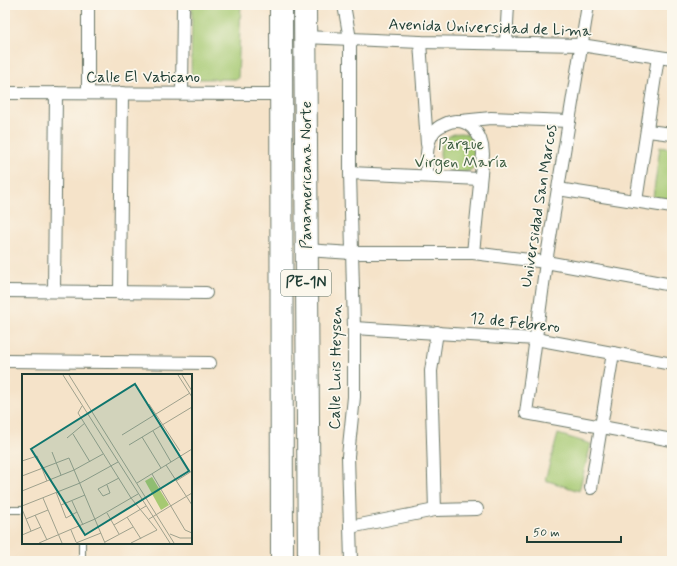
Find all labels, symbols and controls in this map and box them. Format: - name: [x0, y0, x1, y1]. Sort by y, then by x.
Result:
- street label: Avenida Universidad de Lima: [388, 14, 592, 42]
- street label: Calle El Vaticano: [86, 67, 200, 88]
- street label: Panamericana Norte: [296, 101, 317, 249]
- street label: Universidad San Marcos: [516, 123, 562, 289]
- park label: Parque Virgen María: [414, 134, 508, 174]
- road number: PE-1N: [281, 270, 331, 296]
- street label: Calle Luis Heysen: [324, 304, 348, 430]
- street label: 12 de Febrero: [469, 308, 561, 338]
- inset map: [22, 374, 192, 544]
- scale bar: [527, 518, 621, 544]
- text: 50 m: [533, 525, 560, 541]

